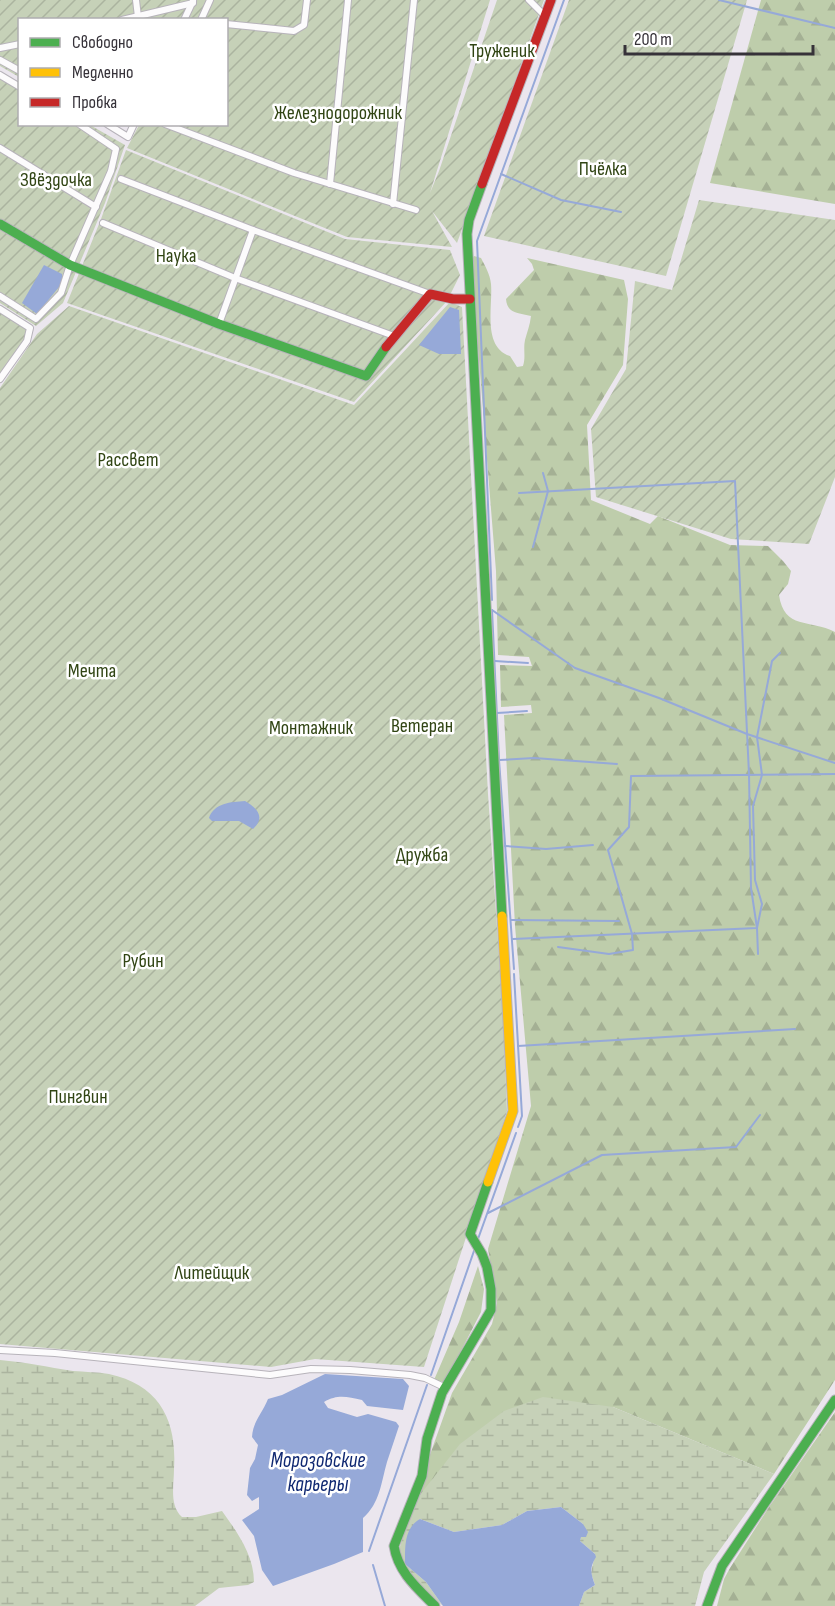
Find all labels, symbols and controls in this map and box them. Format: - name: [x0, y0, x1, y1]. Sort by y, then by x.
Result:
- legend: [18, 18, 228, 126]
- scale bar: [625, 18, 812, 56]
- text: 200 m: [634, 29, 672, 50]
- text: Свободно: [72, 32, 133, 53]
- park label: Труженик: [469, 39, 535, 63]
- text: Медленно: [72, 62, 134, 83]
- text: Пробка: [72, 92, 117, 113]
- park label: Железнодорожник: [274, 101, 402, 125]
- park label: Пчёлка: [579, 157, 627, 181]
- park label: Звёздочка: [20, 168, 92, 192]
- park label: Наука: [156, 244, 196, 268]
- park label: Рассвет: [98, 448, 159, 472]
- park label: Мечта: [68, 659, 116, 683]
- park label: Ветеран: [391, 714, 453, 738]
- park label: Монтажник: [269, 716, 354, 740]
- park label: Дружба: [396, 843, 448, 867]
- park label: Рубин: [122, 949, 164, 973]
- park label: Пингвин: [48, 1085, 108, 1109]
- park label: Литейщик: [174, 1261, 250, 1285]
- water label: Морозовские карьеры: [270, 1448, 366, 1497]

